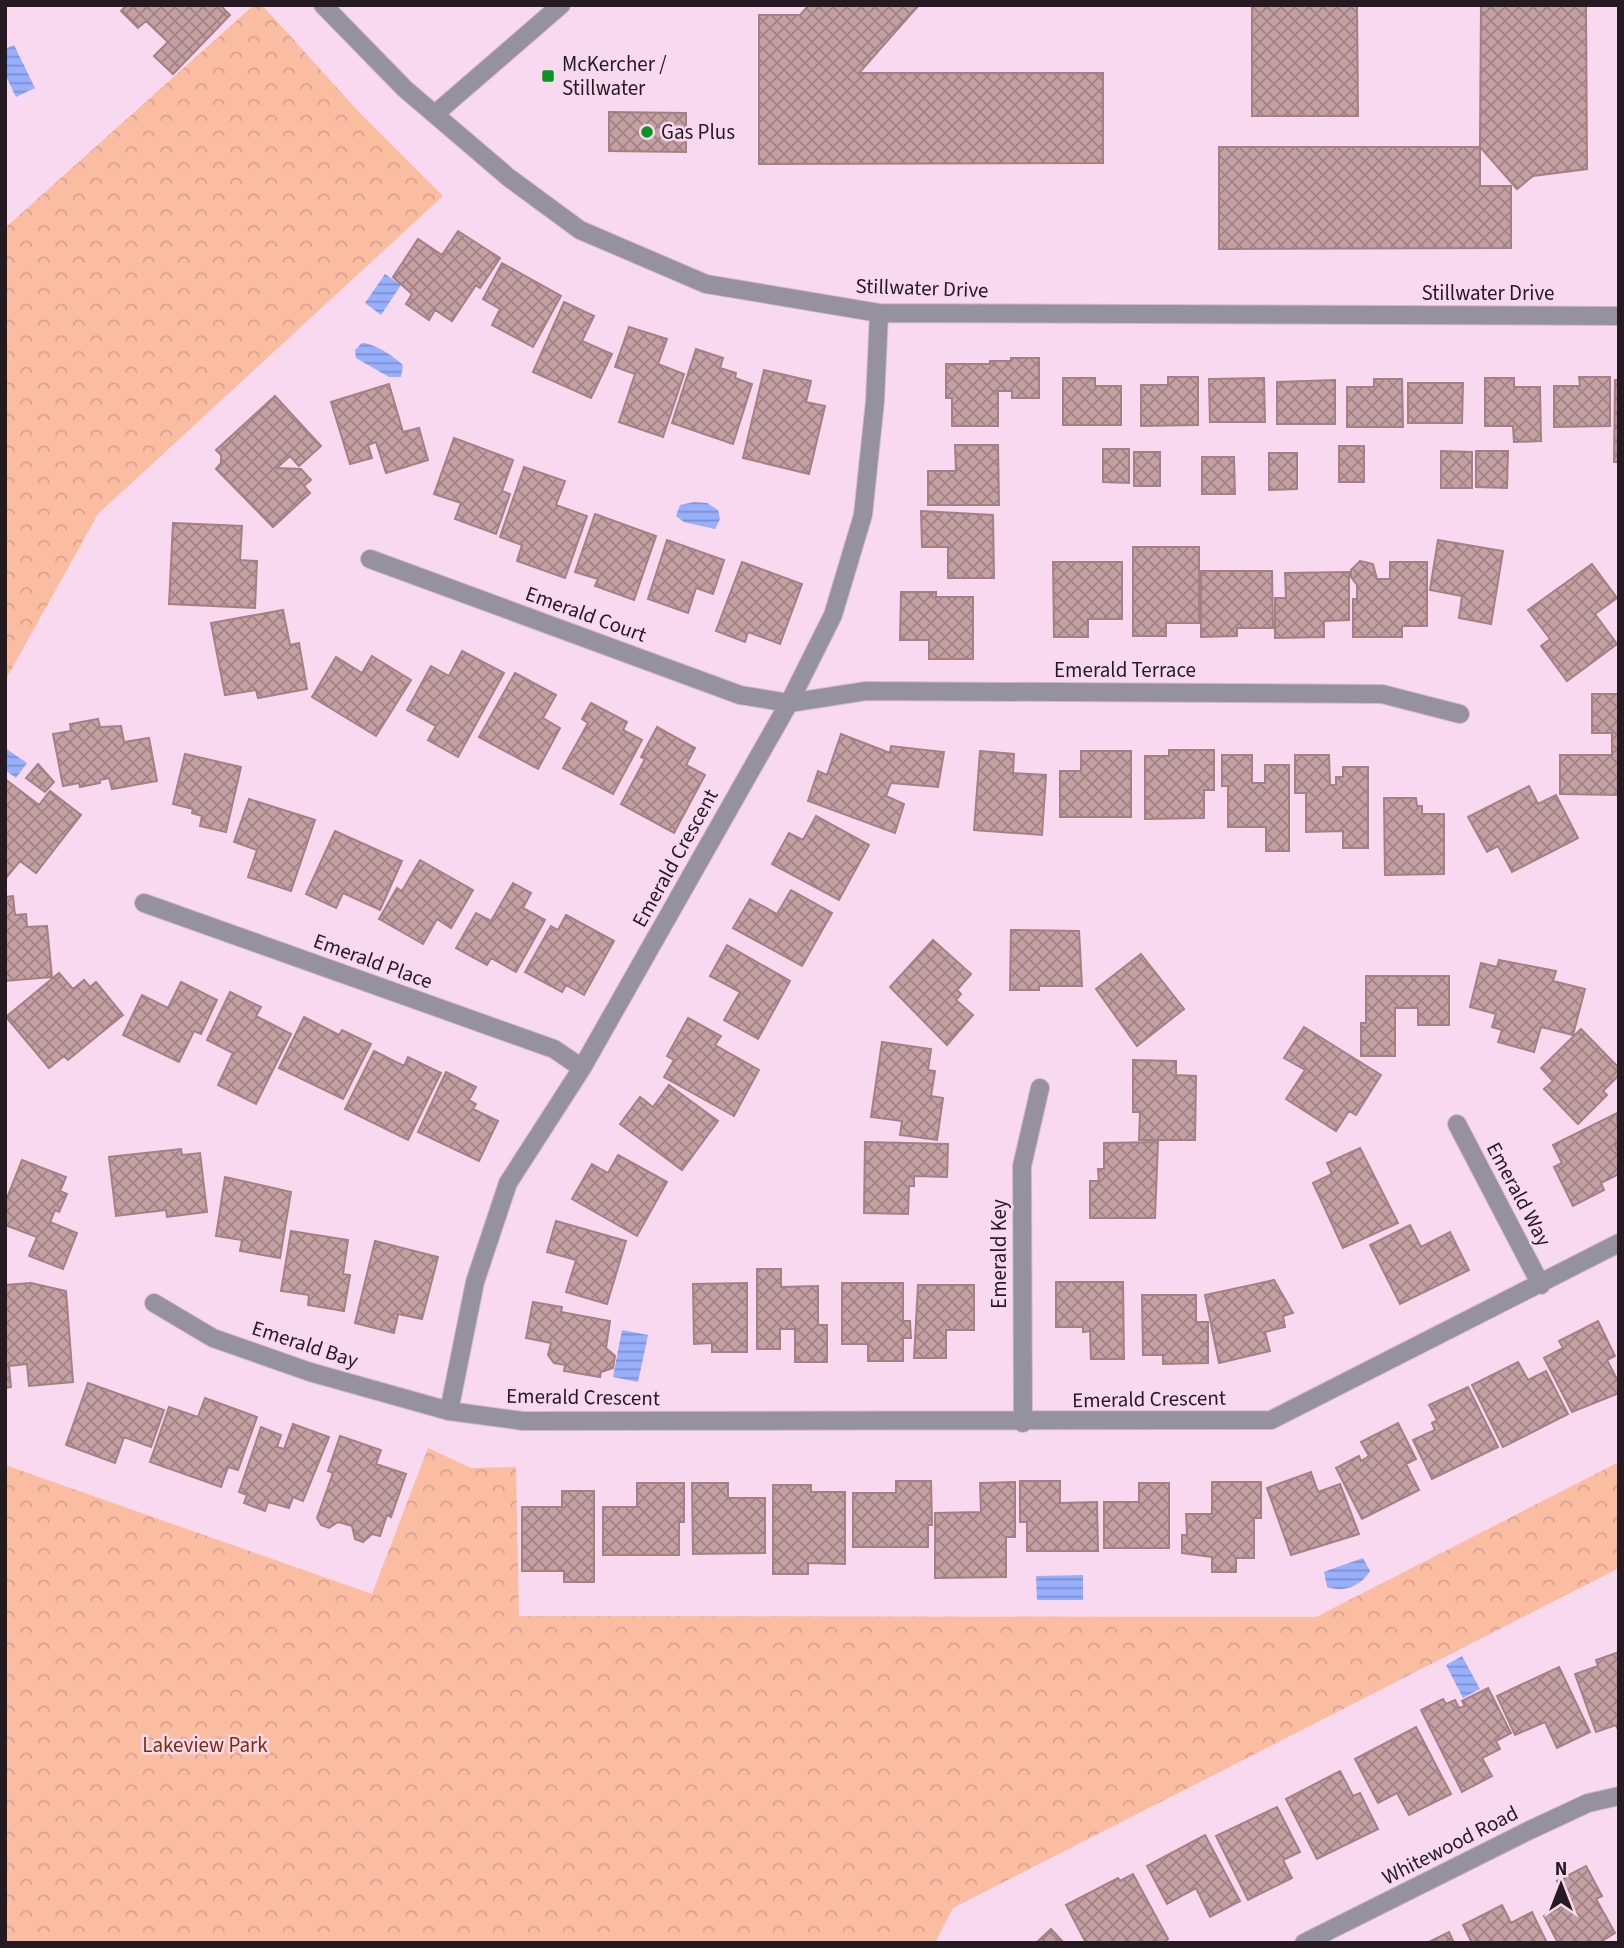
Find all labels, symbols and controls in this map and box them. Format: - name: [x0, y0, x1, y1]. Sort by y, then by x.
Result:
- place label: McKercher / Stillwater: [562, 49, 667, 103]
- marker: McKercher / Stillwater: [540, 68, 556, 84]
- place label: Gas Plus: [661, 117, 735, 147]
- marker: Gas Plus: [639, 124, 655, 140]
- street label: Stillwater Drive: [855, 271, 989, 305]
- street label: Stillwater Drive: [1421, 278, 1555, 308]
- street label: Emerald Court: [521, 578, 651, 650]
- street label: Emerald Terrace: [1054, 655, 1196, 685]
- street label: Emerald Crescent: [625, 783, 725, 933]
- street label: Emerald Place: [309, 926, 437, 996]
- street label: Emerald Way: [1479, 1137, 1559, 1252]
- street label: Emerald Key: [984, 1199, 1014, 1309]
- street label: Emerald Bay: [248, 1313, 362, 1375]
- street label: Emerald Crescent: [506, 1381, 660, 1413]
- street label: Emerald Crescent: [1072, 1383, 1226, 1415]
- park label: Lakeview Park: [142, 1730, 268, 1760]
- street label: Whitewood Road: [1377, 1798, 1523, 1892]
- north arrow: [1526, 1850, 1596, 1920]
- text: N: [1555, 1856, 1567, 1883]

